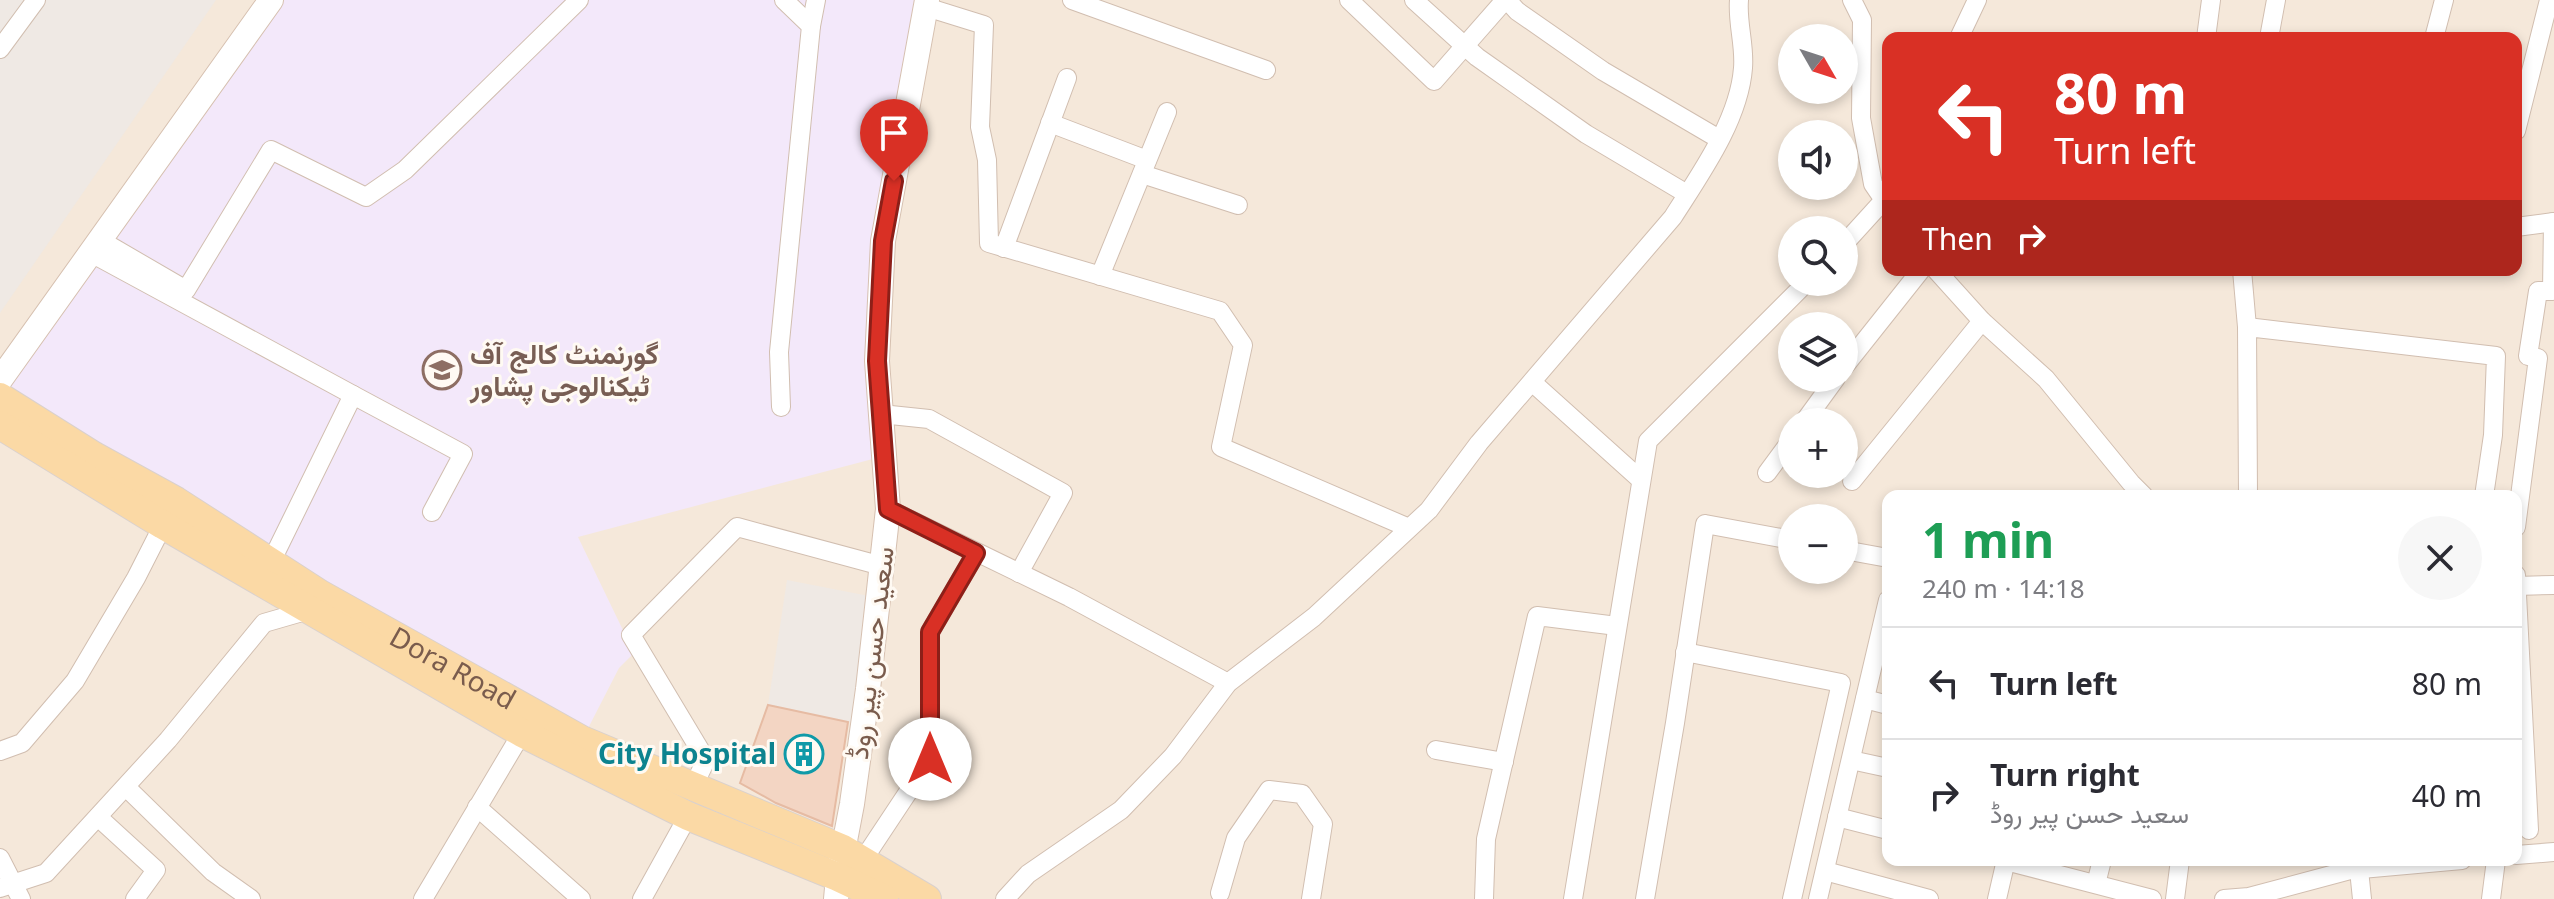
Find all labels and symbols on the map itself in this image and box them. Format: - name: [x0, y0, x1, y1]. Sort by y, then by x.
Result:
- north arrow: [1778, 24, 1858, 104]
- pin: [860, 99, 928, 181]
- place label: گورنمنٹ کالج آف ٹیکنالوجی پشاور: [469, 334, 659, 406]
- school or university icon: گورنمنٹ کالج آف ٹیکنالوجی پشاور: [421, 349, 463, 391]
- street label: سعید حسن پیر روڈ: [838, 544, 903, 762]
- street label: Dora Road: [383, 617, 523, 718]
- position arrow: [888, 717, 972, 801]
- building icon: City Hospital: [783, 733, 825, 775]
- place label: City Hospital: [598, 734, 776, 772]

